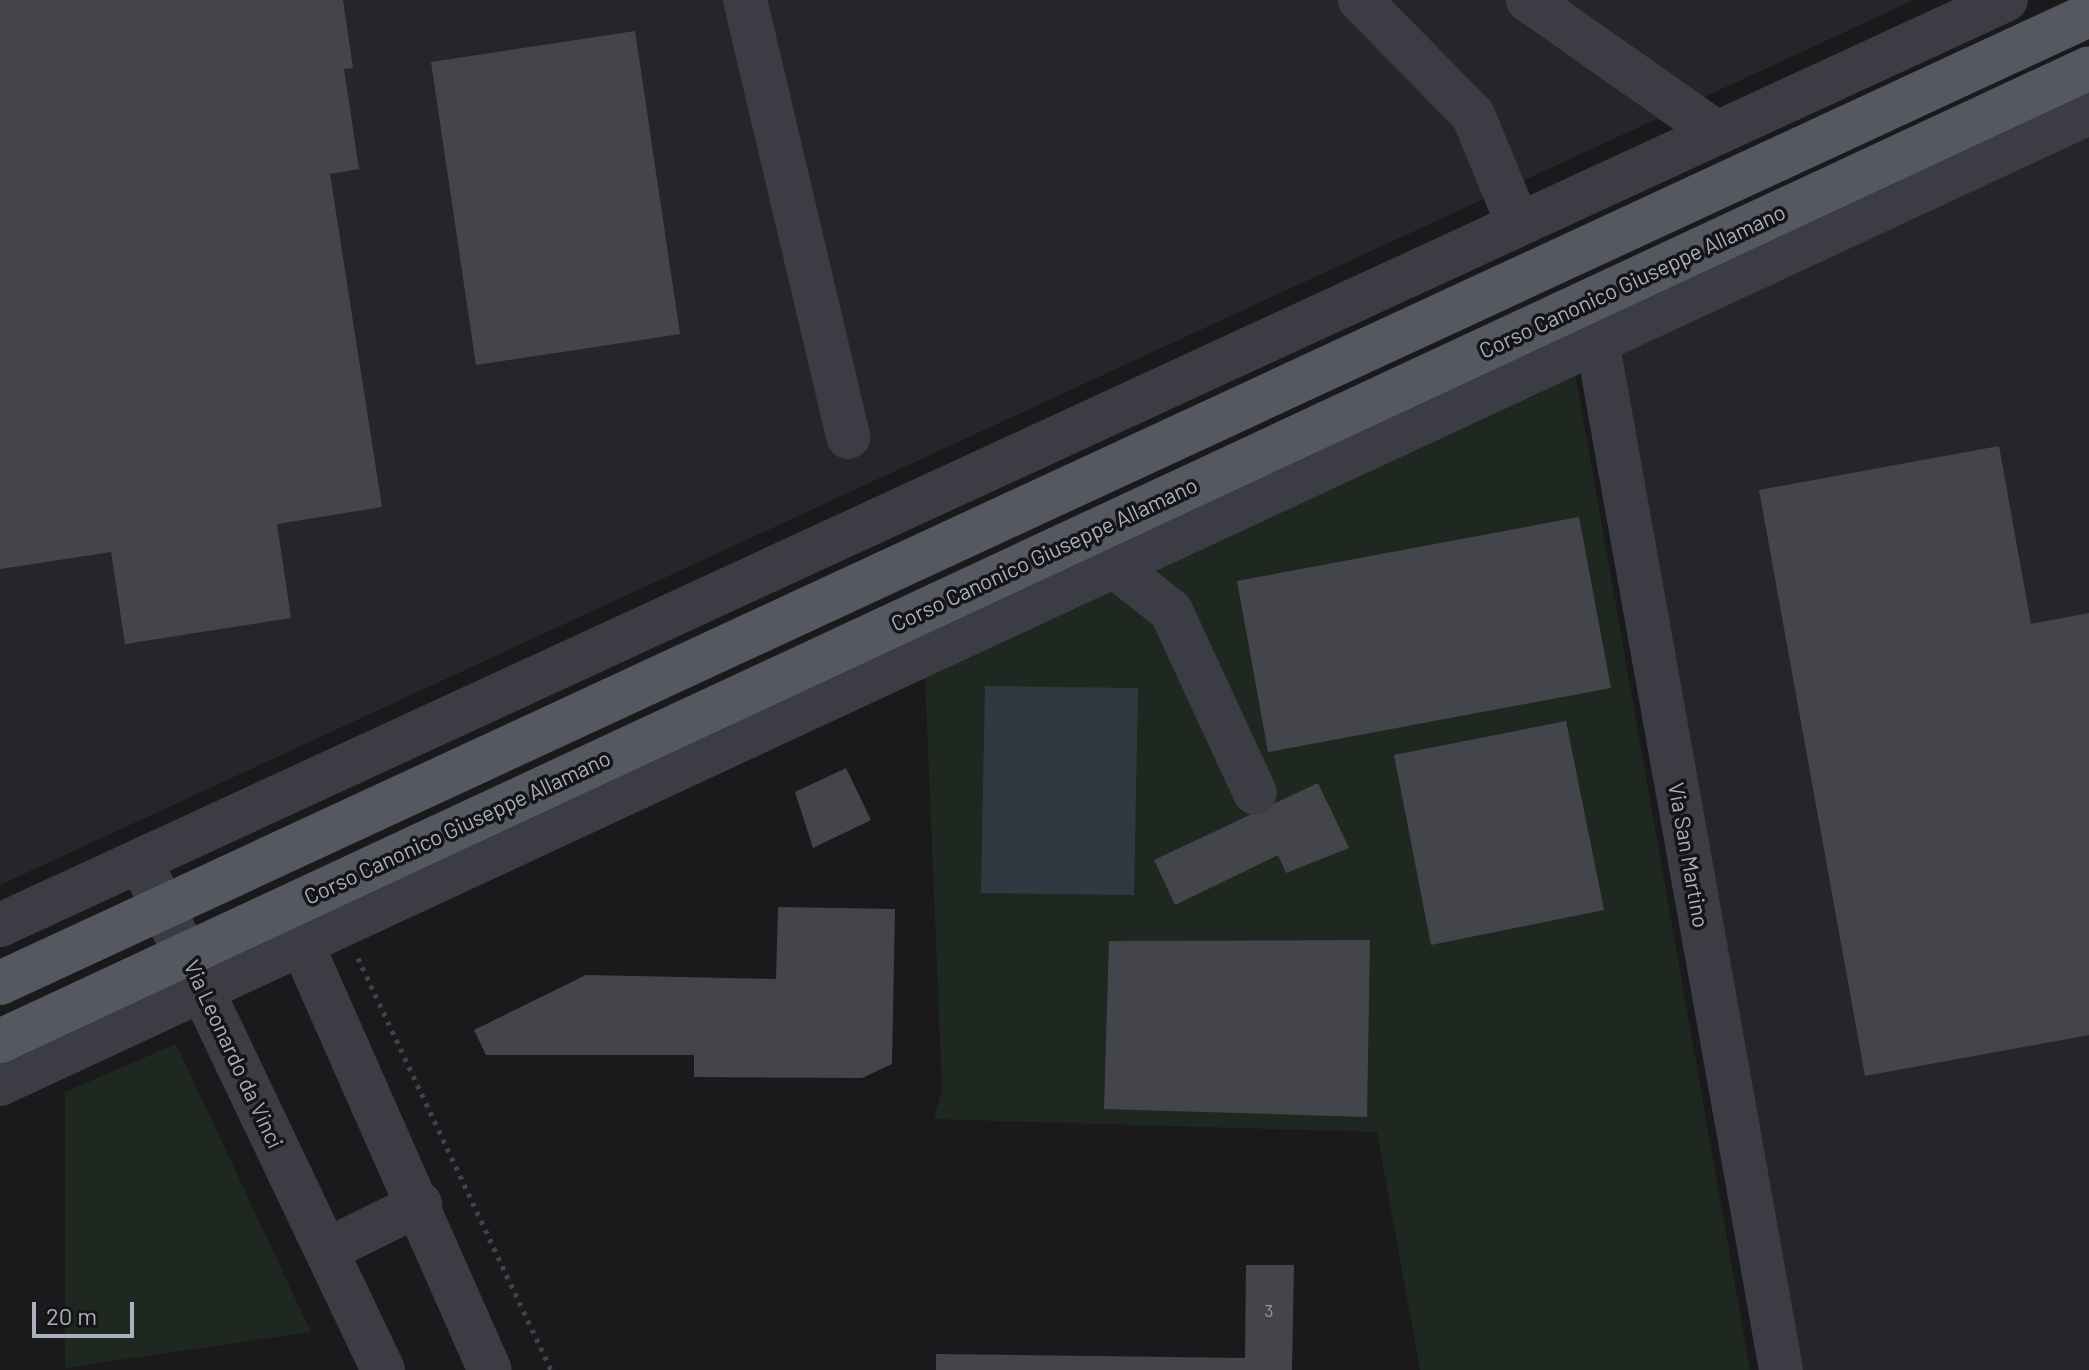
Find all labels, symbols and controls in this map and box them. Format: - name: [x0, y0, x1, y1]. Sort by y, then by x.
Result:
- street label: Corso Canonico Giuseppe Allamano: [1475, 198, 1789, 364]
- street label: Corso Canonico Giuseppe Allamano: [887, 471, 1201, 637]
- street label: Corso Canonico Giuseppe Allamano: [300, 744, 614, 910]
- street label: Via San Martino: [1663, 780, 1715, 930]
- street label: Via Leonardo da Vinci: [179, 956, 289, 1152]
- scale bar: [36, 1286, 138, 1336]
- house number: 3: [1264, 1299, 1274, 1321]
- text: 20 m: [46, 1301, 97, 1330]

